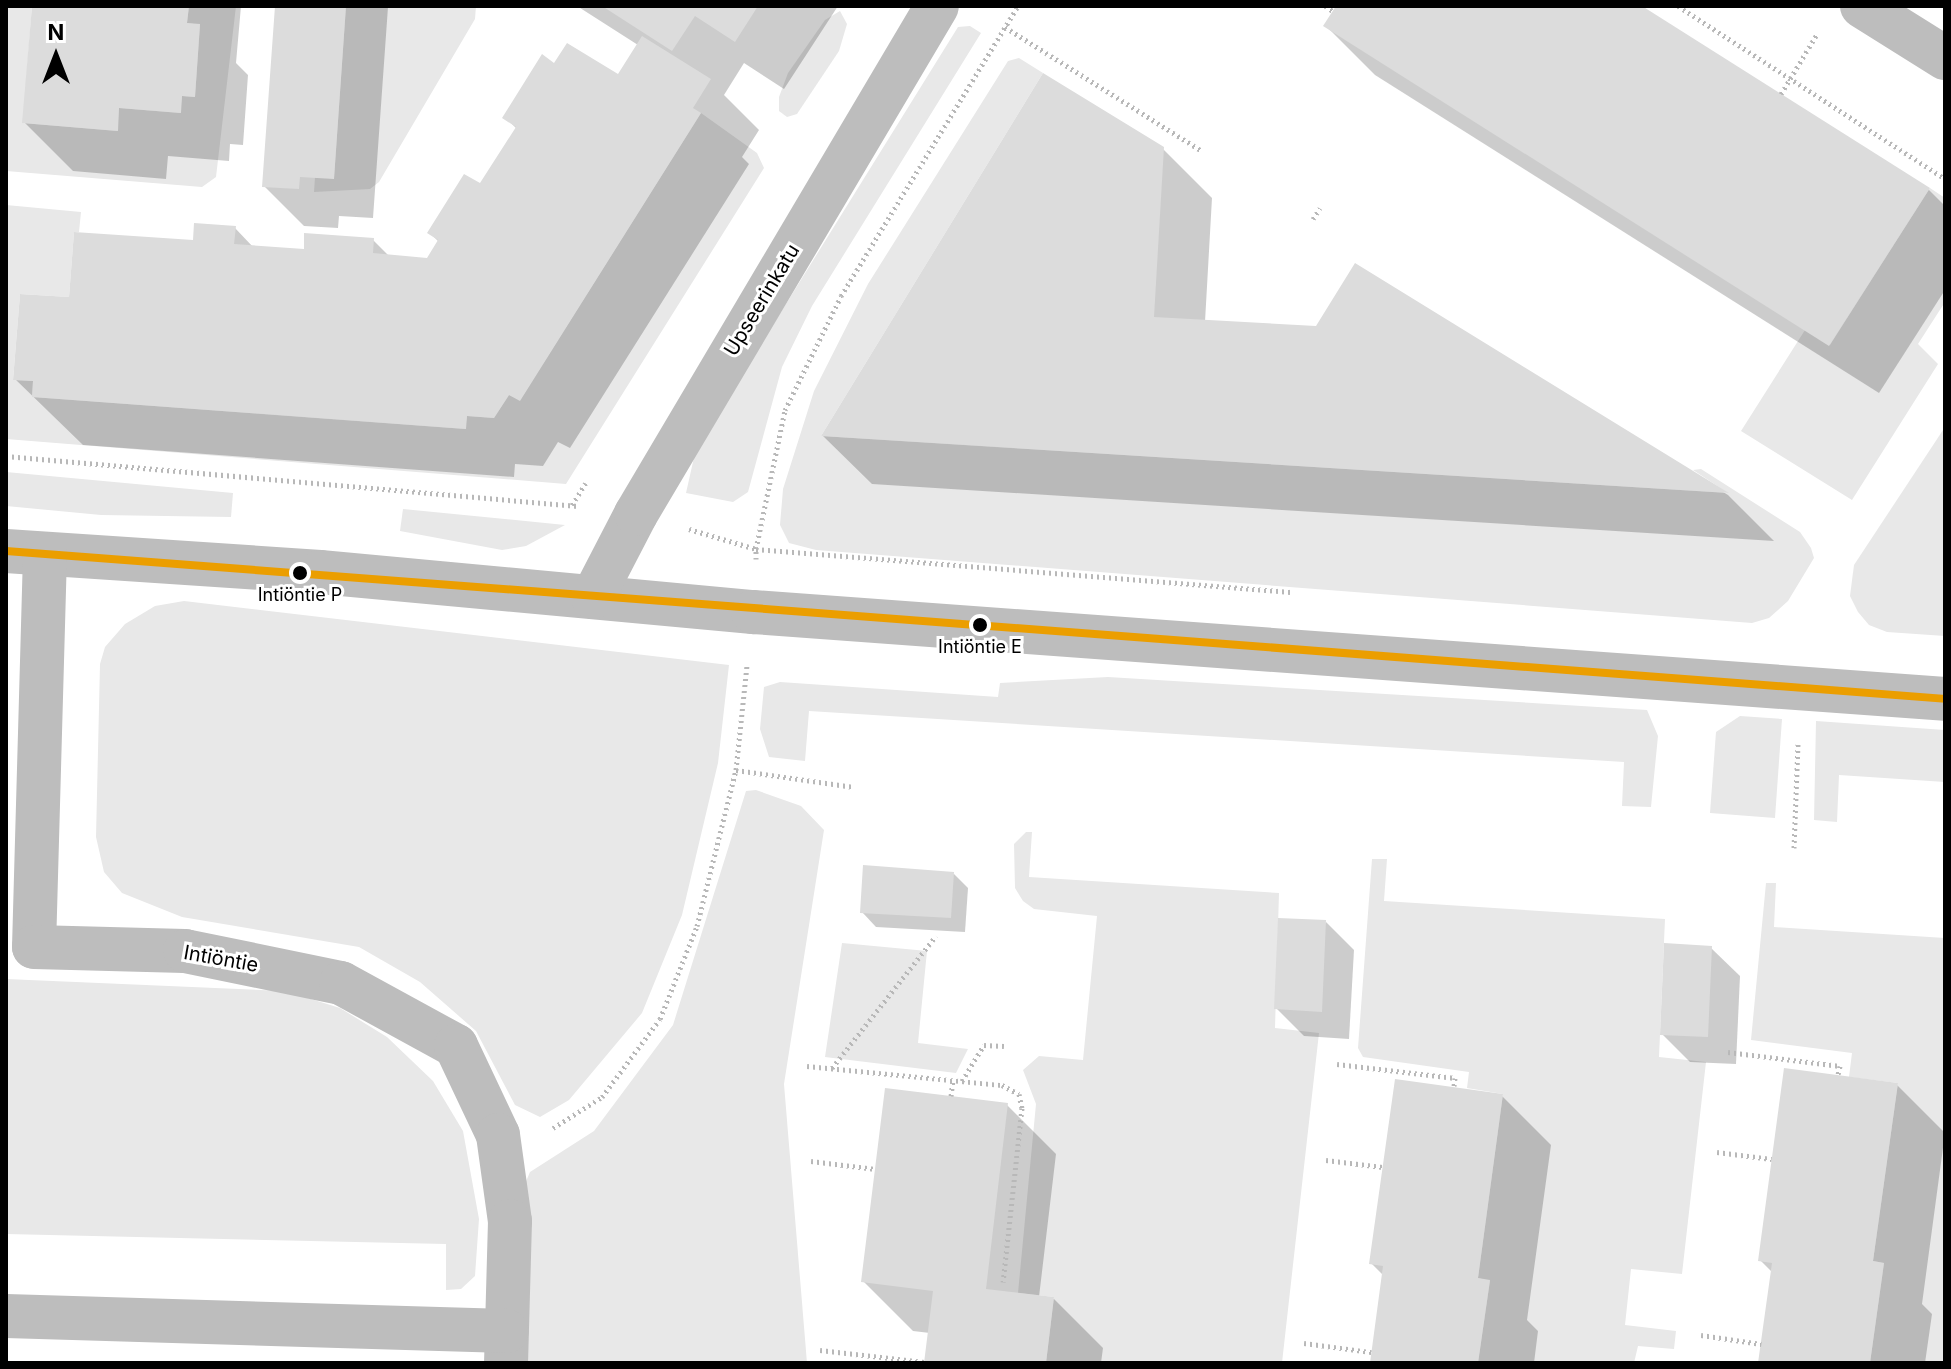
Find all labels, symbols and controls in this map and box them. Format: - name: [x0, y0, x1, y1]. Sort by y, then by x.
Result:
- north arrow: [16, 16, 96, 96]
- text: N: [48, 19, 64, 45]
- street label: Upseerinkatu: [719, 240, 805, 360]
- marker: Intiöntie P: [292, 565, 308, 581]
- place label: Intiöntie P: [258, 584, 342, 606]
- marker: Intiöntie E: [972, 617, 988, 633]
- place label: Intiöntie E: [938, 636, 1022, 658]
- street label: Intiöntie: [182, 941, 260, 977]

